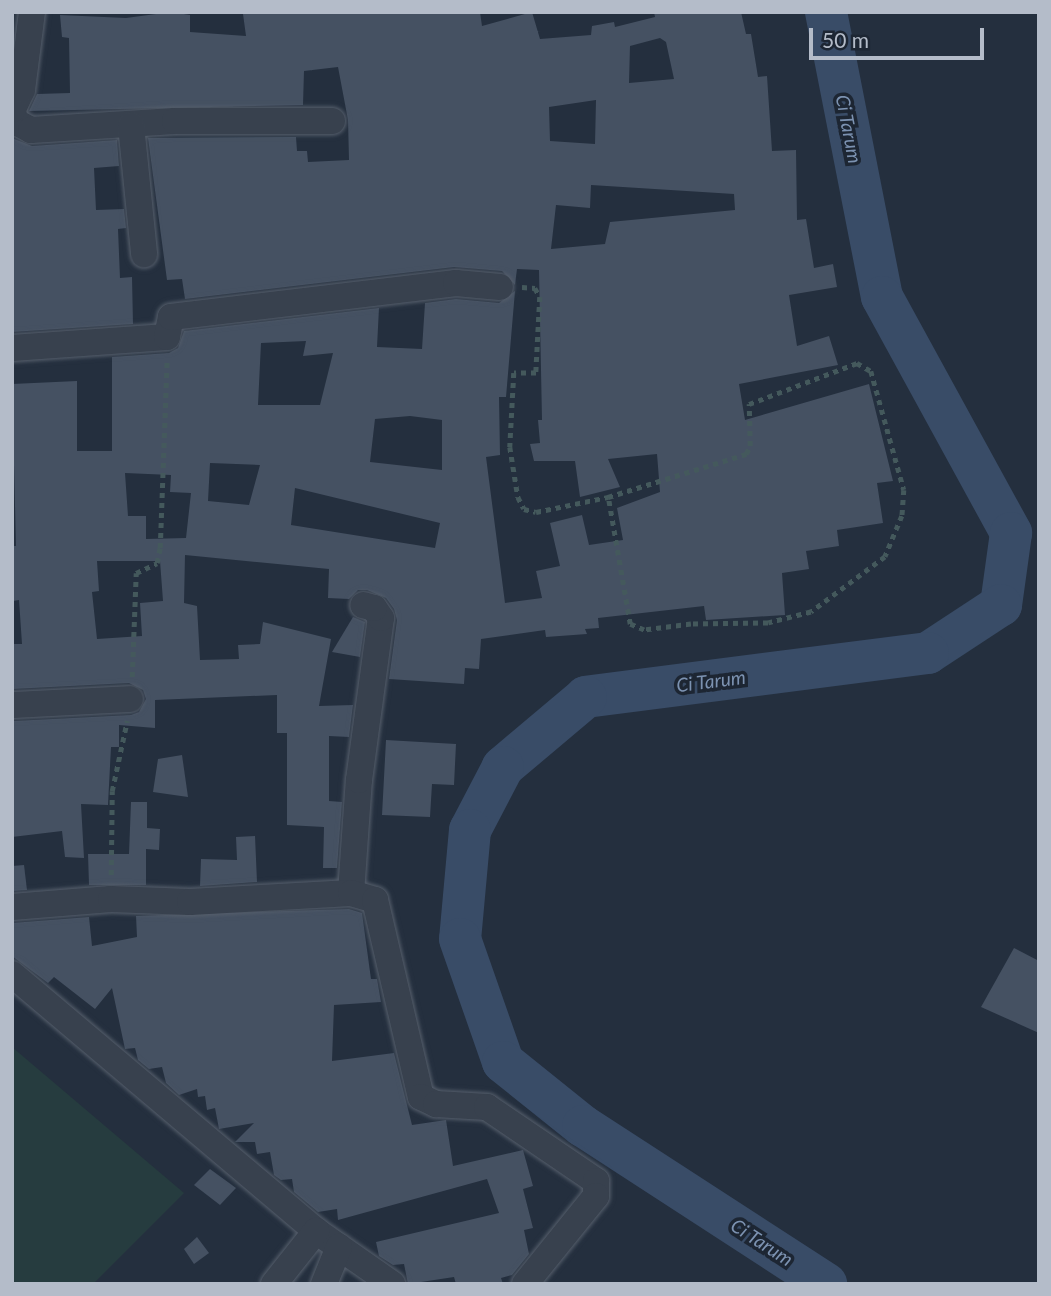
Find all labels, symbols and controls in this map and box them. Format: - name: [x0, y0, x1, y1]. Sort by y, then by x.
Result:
- scale bar: [813, 14, 988, 58]
- text: 50 m: [822, 27, 869, 52]
- water label: Ci Tarum: [831, 92, 867, 166]
- water label: Ci Tarum: [675, 665, 747, 697]
- water label: Ci Tarum: [726, 1213, 798, 1271]

